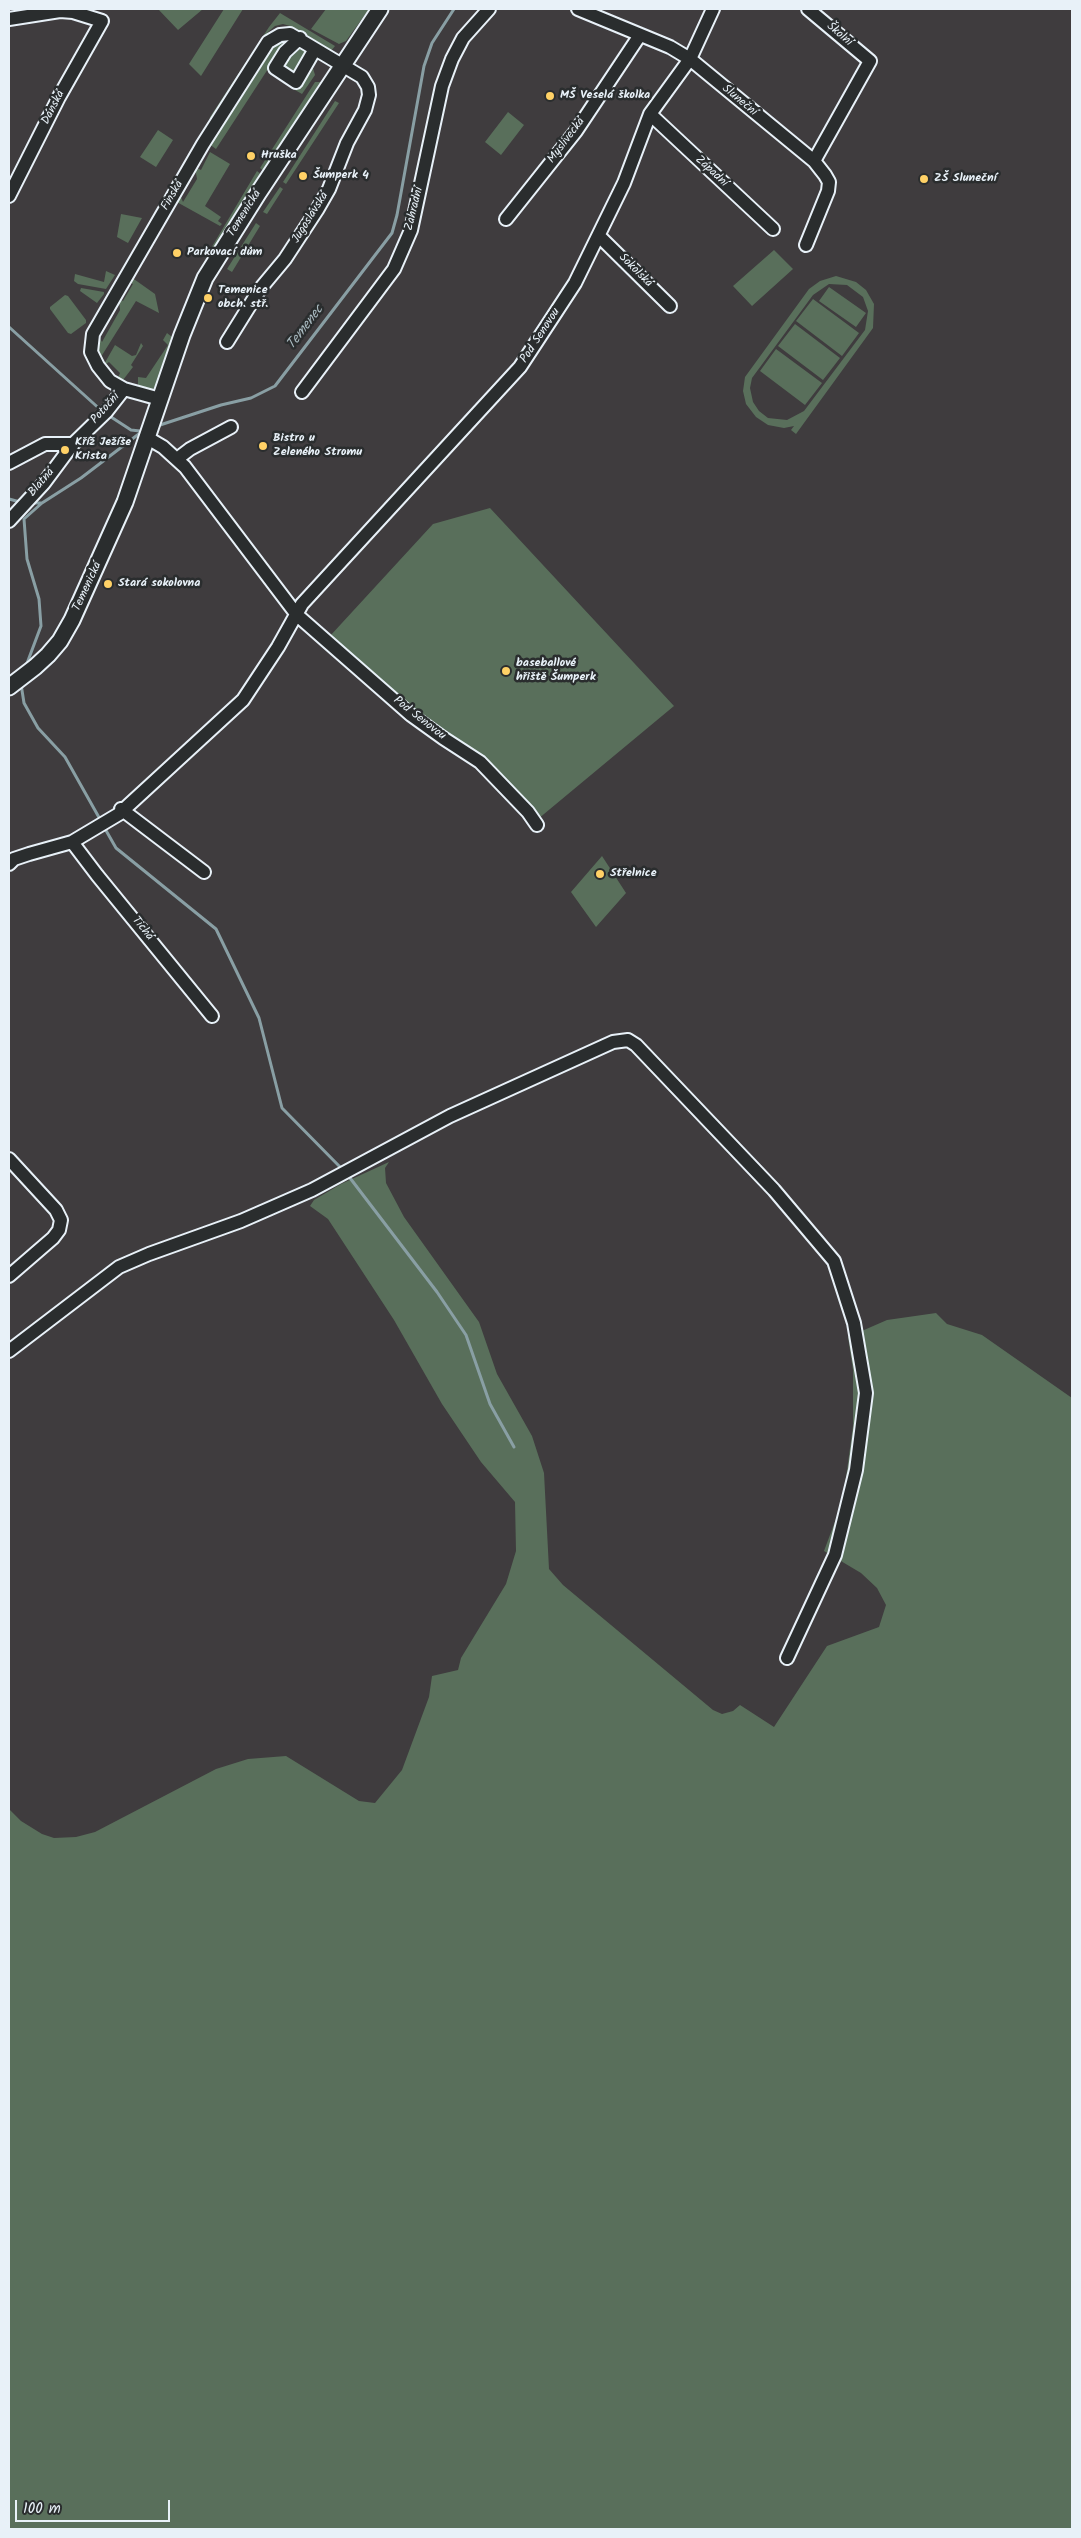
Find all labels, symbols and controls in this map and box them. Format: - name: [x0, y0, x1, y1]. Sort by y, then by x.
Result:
- street label: Školní: [823, 20, 855, 50]
- street label: Sluneční: [718, 82, 760, 120]
- street label: Dánská: [39, 89, 69, 127]
- place label: MŠ Veselá školka: [560, 89, 650, 103]
- marker: MŠ Veselá školka: [544, 90, 556, 102]
- street label: Myslivecká: [545, 115, 589, 167]
- place label: Hruška: [261, 149, 297, 163]
- marker: Hruška: [245, 150, 257, 162]
- street label: Západní: [692, 153, 730, 191]
- place label: Šumperk 4: [313, 169, 369, 183]
- marker: Šumperk 4: [297, 170, 309, 182]
- place label: ZŠ Sluneční: [934, 172, 997, 186]
- marker: ZŠ Sluneční: [918, 173, 930, 185]
- street label: Finská: [159, 179, 187, 213]
- street label: Zahradní: [403, 186, 427, 232]
- street label: Temenická: [225, 188, 265, 240]
- street label: Jugoslávská: [290, 190, 332, 246]
- place label: Parkovací dům: [187, 246, 262, 260]
- marker: Parkovací dům: [171, 247, 183, 259]
- street label: Sokolská: [615, 251, 655, 291]
- place label: Temenice obch. stř.: [218, 284, 268, 312]
- marker: Temenice obch. stř.: [202, 292, 214, 304]
- water label: Temenec: [284, 302, 328, 354]
- street label: Pod Senovou: [518, 306, 564, 366]
- street label: Potoční: [88, 391, 124, 427]
- place label: Bistro u Zeleného Stromu: [273, 432, 362, 460]
- place label: Kříž Ježíše Krista: [75, 436, 131, 464]
- marker: Bistro u Zeleného Stromu: [257, 440, 269, 452]
- marker: Kříž Ježíše Krista: [59, 444, 71, 456]
- street label: Blatná: [26, 466, 58, 500]
- street label: Temenická: [70, 560, 106, 614]
- place label: Stará sokolovna: [118, 577, 200, 591]
- marker: Stará sokolovna: [102, 578, 114, 590]
- place label: baseballové hřiště Šumperk: [516, 657, 596, 685]
- marker: baseballové hřiště Šumperk: [500, 665, 512, 677]
- street label: Pod Senovou: [390, 694, 448, 744]
- place label: Střelnice: [610, 867, 656, 881]
- marker: Střelnice: [594, 868, 606, 880]
- street label: Tichá: [128, 914, 156, 944]
- scale bar: [18, 2490, 172, 2522]
- text: 100 m: [23, 2497, 61, 2521]

